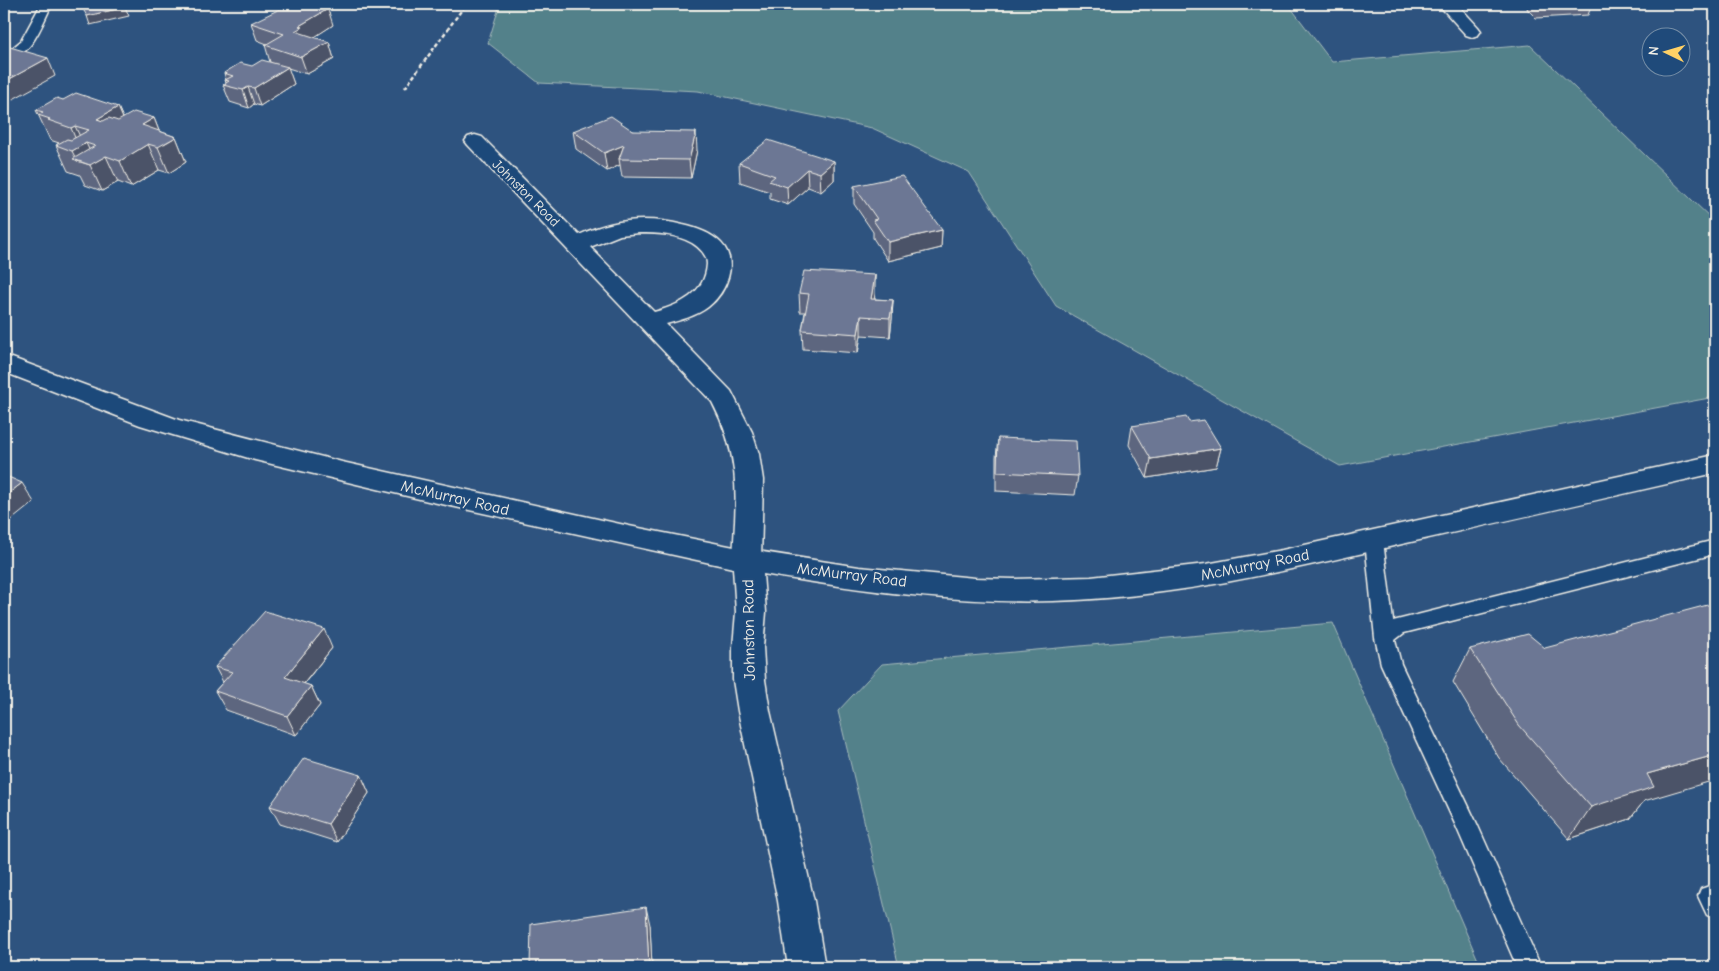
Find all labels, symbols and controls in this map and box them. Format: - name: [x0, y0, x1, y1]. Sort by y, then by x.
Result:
- north arrow: [1642, 28, 1692, 78]
- text: N: [1645, 46, 1662, 56]
- street label: Johnston Road: [489, 156, 563, 230]
- street label: McMurray Road: [399, 477, 511, 519]
- street label: McMurray Road: [1199, 546, 1311, 584]
- street label: McMurray Road: [796, 559, 908, 591]
- street label: Johnston Road: [739, 579, 759, 681]

